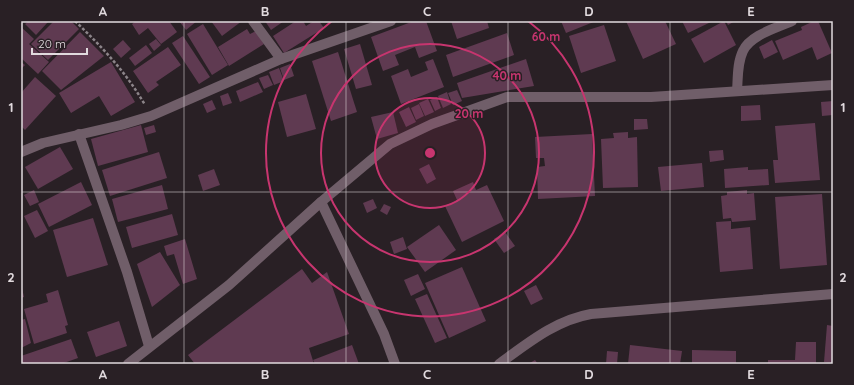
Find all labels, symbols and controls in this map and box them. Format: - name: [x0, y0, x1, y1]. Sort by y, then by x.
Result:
- text: A: [99, 3, 108, 19]
- text: B: [261, 3, 269, 19]
- text: C: [423, 3, 431, 19]
- text: D: [584, 3, 594, 19]
- text: E: [747, 3, 755, 19]
- text: 60 m: [532, 29, 560, 44]
- scale bar: [32, 30, 87, 56]
- text: 20 m: [38, 36, 66, 51]
- text: 40 m: [493, 68, 521, 83]
- text: 1: [8, 99, 14, 115]
- text: 1: [840, 99, 846, 115]
- text: 20 m: [455, 106, 483, 121]
- centre of rings: [423, 146, 437, 160]
- text: 2: [7, 269, 15, 285]
- text: 2: [839, 269, 847, 285]
- text: A: [99, 366, 108, 382]
- text: B: [261, 366, 269, 382]
- text: C: [423, 366, 431, 382]
- text: D: [584, 366, 594, 382]
- text: E: [747, 366, 755, 382]

